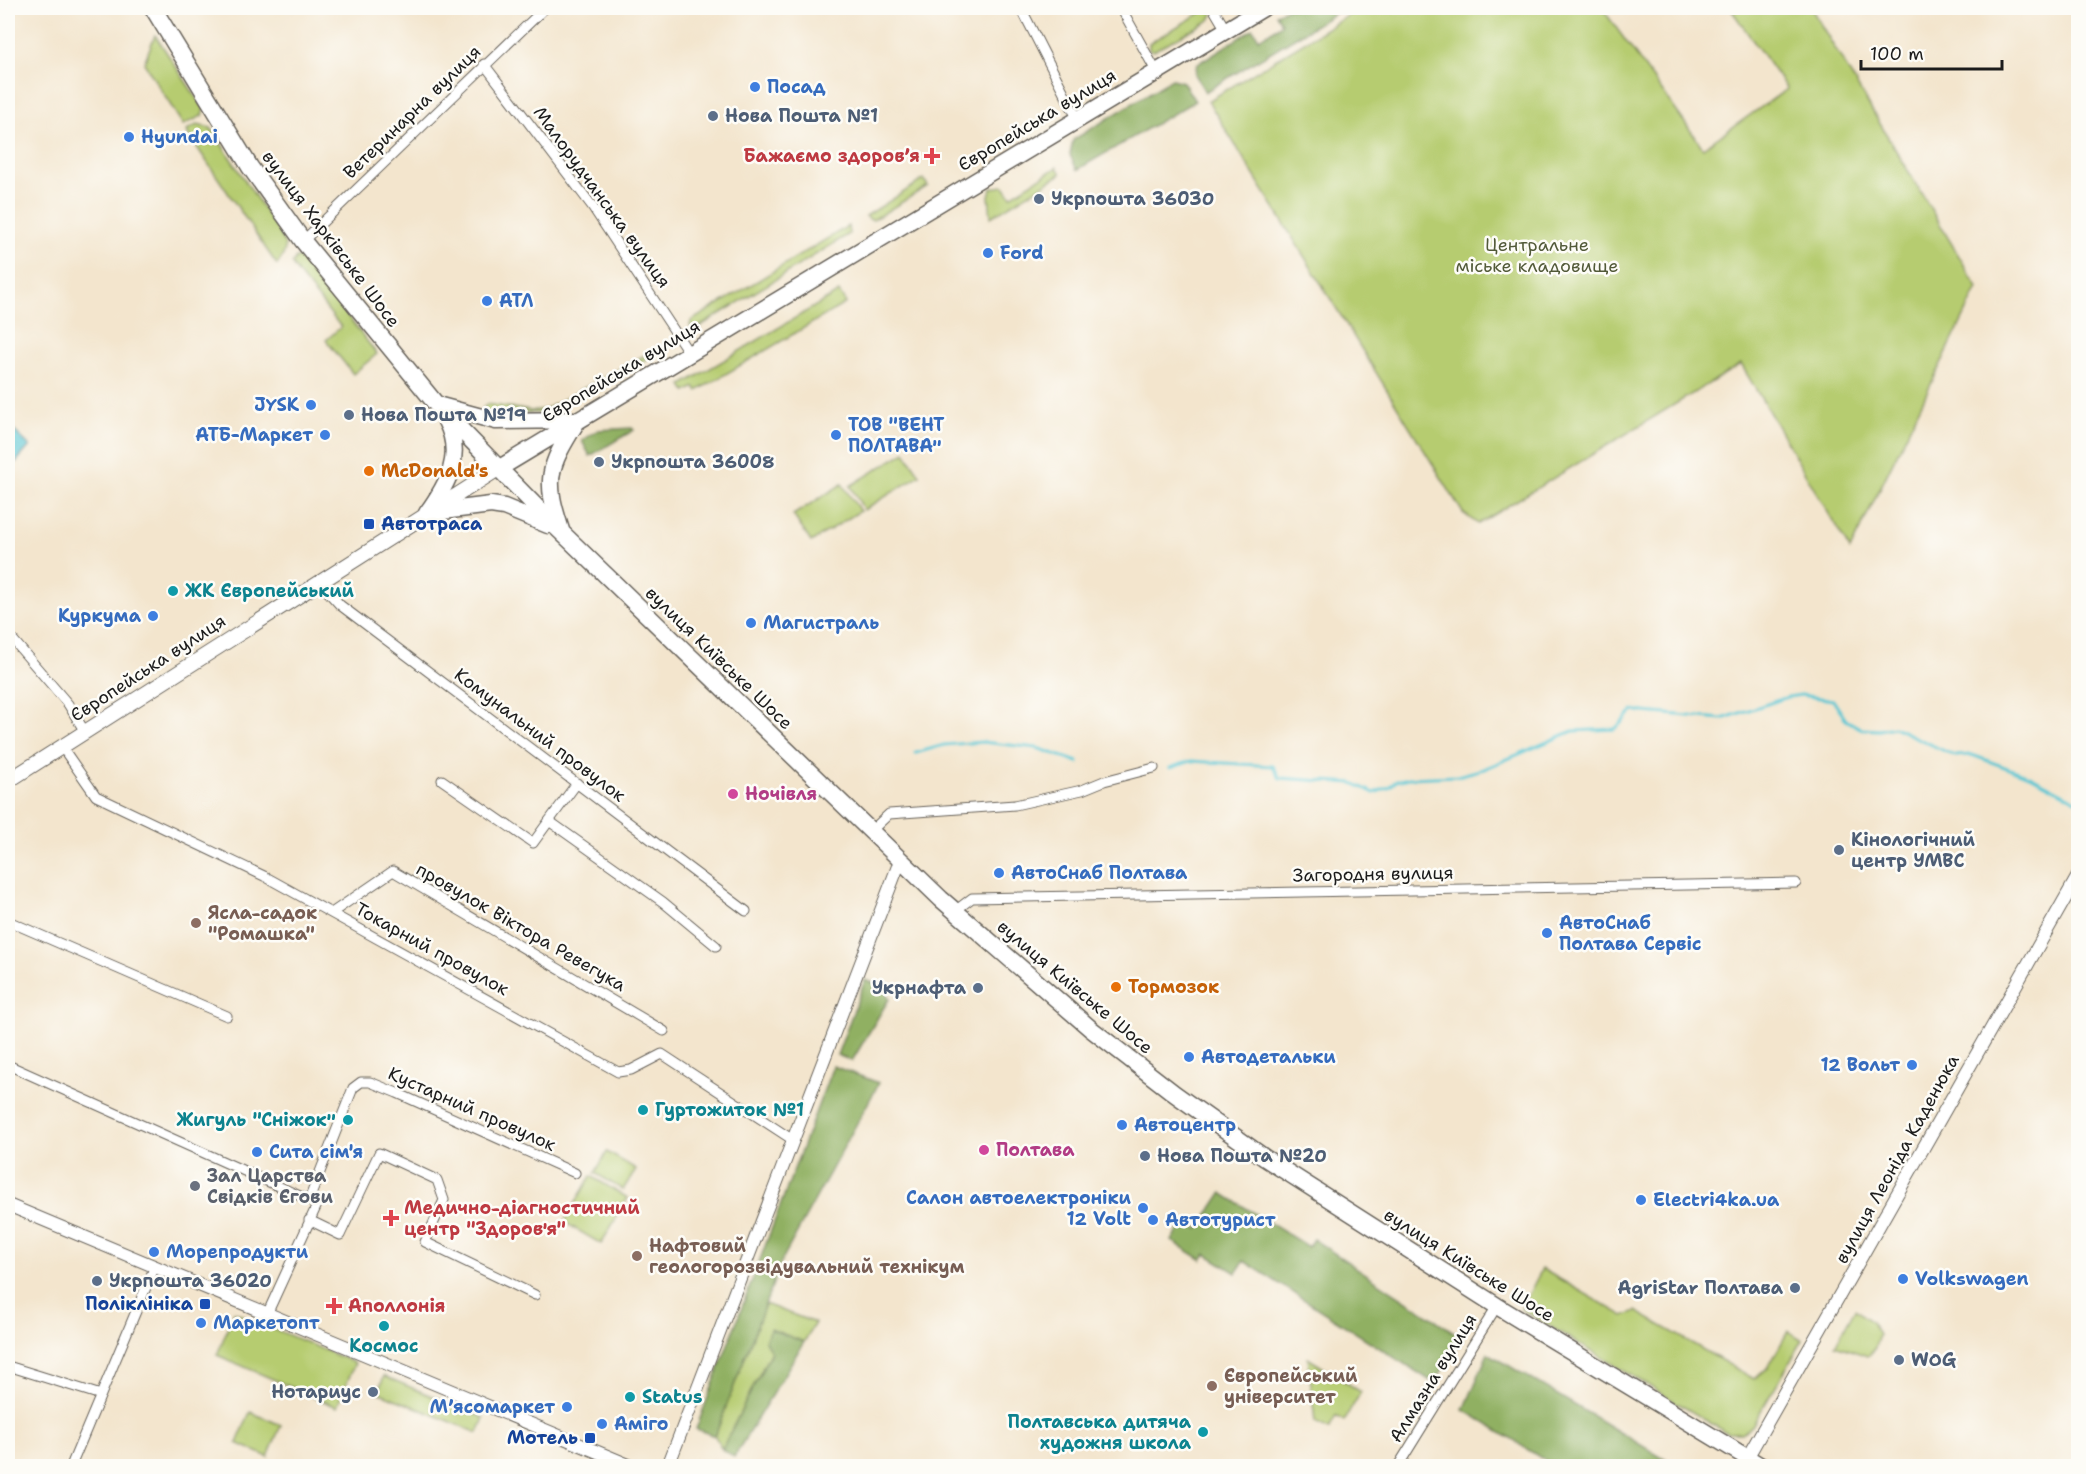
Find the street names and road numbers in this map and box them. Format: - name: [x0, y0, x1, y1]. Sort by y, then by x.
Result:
- street label: Ветеринарна вулиця: [338, 40, 486, 184]
- street label: Європейська вулиця: [953, 63, 1121, 177]
- street label: Малорудчанська вулиця: [528, 101, 676, 293]
- street label: вулиця Харківське Шосе: [257, 146, 405, 332]
- street label: Європейська вулиця: [537, 314, 705, 428]
- street label: вулиця Київське Шосе: [640, 581, 798, 735]
- street label: Європейська вулиця: [66, 609, 230, 727]
- street label: Комунальний провулок: [449, 663, 631, 808]
- street label: провулок Віктора Ревегука: [412, 857, 630, 997]
- street label: Загородня вулиця: [1292, 861, 1454, 887]
- street label: Токарний провулок: [351, 897, 513, 1001]
- street label: вулиця Київське Шосе: [992, 915, 1158, 1059]
- street label: вулиця Леоніда Каденюка: [1829, 1050, 1965, 1268]
- street label: Кустарний провулок: [384, 1061, 560, 1157]
- street label: вулиця Київське Шосе: [1379, 1203, 1559, 1327]
- street label: Алмазна вулиця: [1384, 1309, 1482, 1447]

